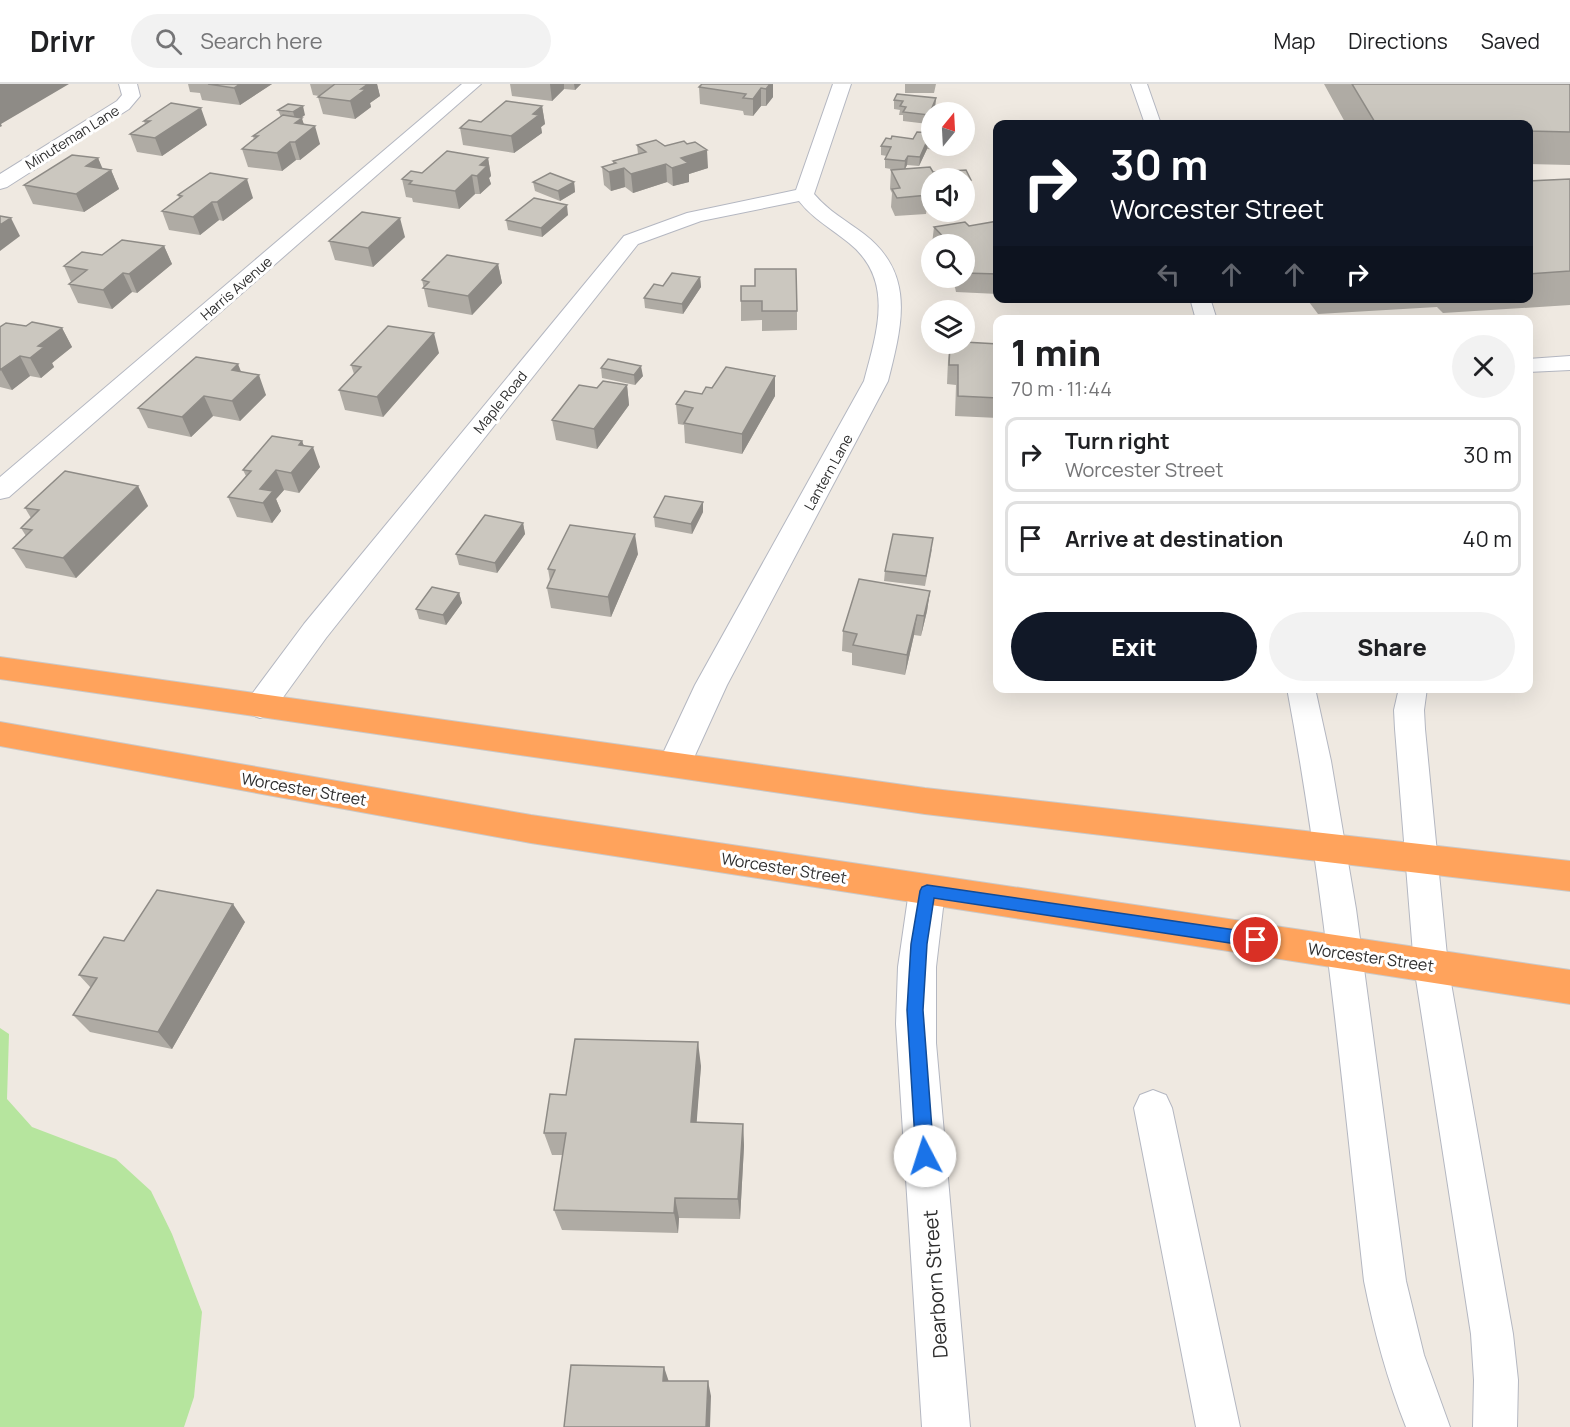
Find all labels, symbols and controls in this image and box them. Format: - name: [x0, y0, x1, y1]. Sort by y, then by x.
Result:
- search box: [131, 14, 551, 68]
- text: Drivr: [30, 22, 95, 60]
- icon: search: [152, 25, 185, 58]
- text: Search here: [200, 26, 323, 56]
- text: Map: [1274, 27, 1315, 55]
- text: Directions: [1348, 27, 1448, 55]
- text: Saved: [1481, 27, 1540, 55]
- street label: Minuteman Lane: [22, 101, 122, 173]
- north arrow: [921, 102, 975, 156]
- map controls: [921, 102, 975, 354]
- text: 30 m: [1110, 135, 1208, 193]
- icon: right: [1011, 144, 1089, 222]
- button: sound: [921, 168, 975, 222]
- text: Worcester Street: [1110, 190, 1324, 227]
- button: search: [921, 234, 975, 288]
- street label: Harris Avenue: [196, 252, 276, 324]
- icon: left: [1152, 258, 1185, 291]
- icon: ahead: [1215, 258, 1248, 291]
- icon: ahead: [1278, 258, 1311, 291]
- icon: right: [1341, 258, 1374, 291]
- button: layers: [921, 300, 975, 354]
- text: 1 min: [1011, 328, 1101, 377]
- button: close: [1452, 335, 1515, 398]
- street label: Maple Road: [469, 367, 531, 437]
- text: 70 m · 11:44: [1011, 375, 1112, 402]
- text: Turn right: [1065, 426, 1170, 456]
- street label: Lantern Lane: [799, 431, 857, 513]
- icon: right: [1014, 438, 1047, 471]
- text: 30 m: [1463, 440, 1512, 470]
- text: Worcester Street: [1065, 456, 1224, 483]
- icon: arrive: [1014, 522, 1047, 555]
- text: Arrive at destination: [1065, 524, 1283, 554]
- text: 40 m: [1463, 524, 1512, 554]
- button: Exit: [1011, 612, 1257, 681]
- button: Share: [1269, 612, 1515, 681]
- street label: Worcester Street: [240, 767, 368, 811]
- street label: Worcester Street: [720, 847, 848, 889]
- pin: [1230, 914, 1281, 965]
- icon: arrive: [1239, 923, 1272, 956]
- street label: Worcester Street: [1307, 937, 1435, 977]
- position arrow: [893, 1124, 957, 1188]
- street label: Dearborn Street: [916, 1209, 954, 1359]

